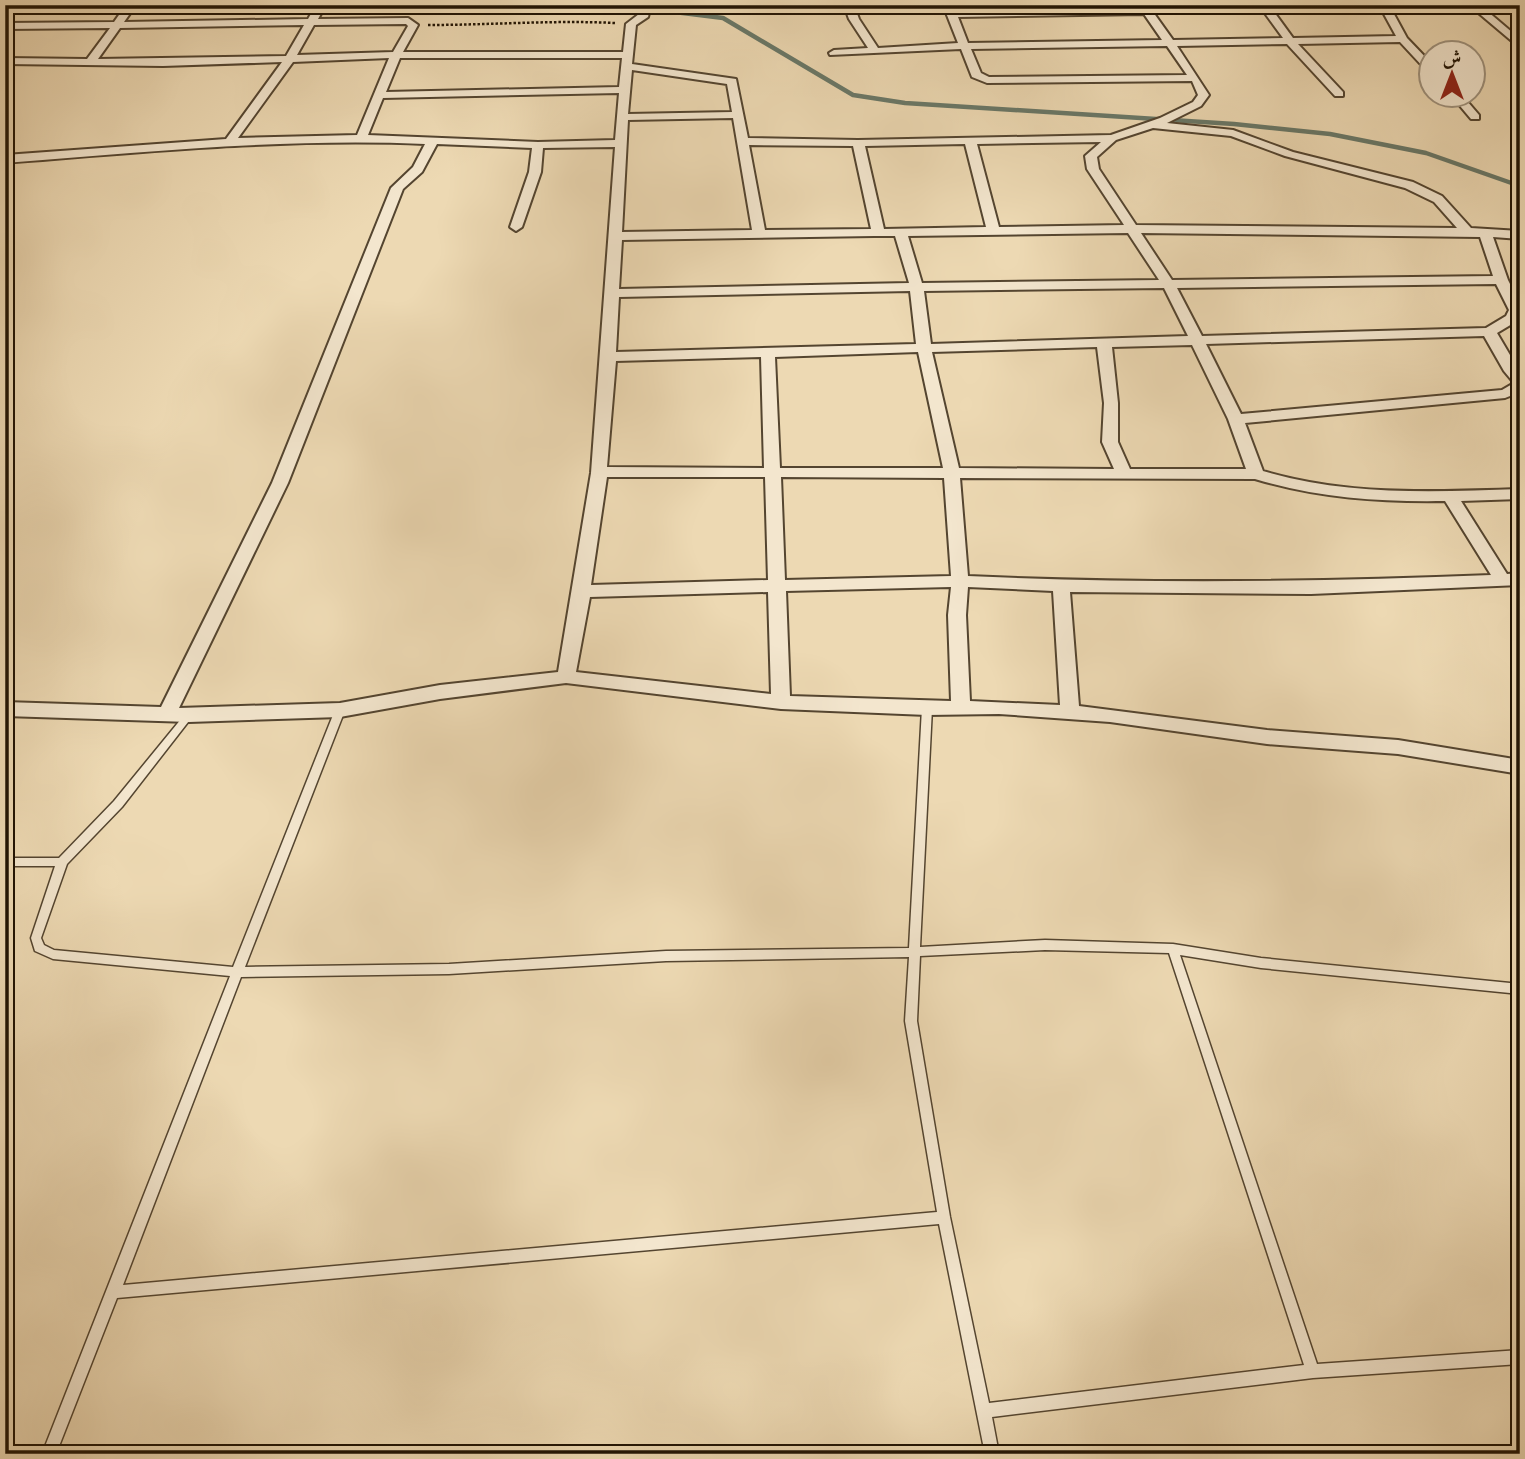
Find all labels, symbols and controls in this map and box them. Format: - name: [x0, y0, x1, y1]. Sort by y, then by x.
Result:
- north arrow: [1416, 38, 1486, 108]
- text: ش: [1443, 46, 1461, 73]

